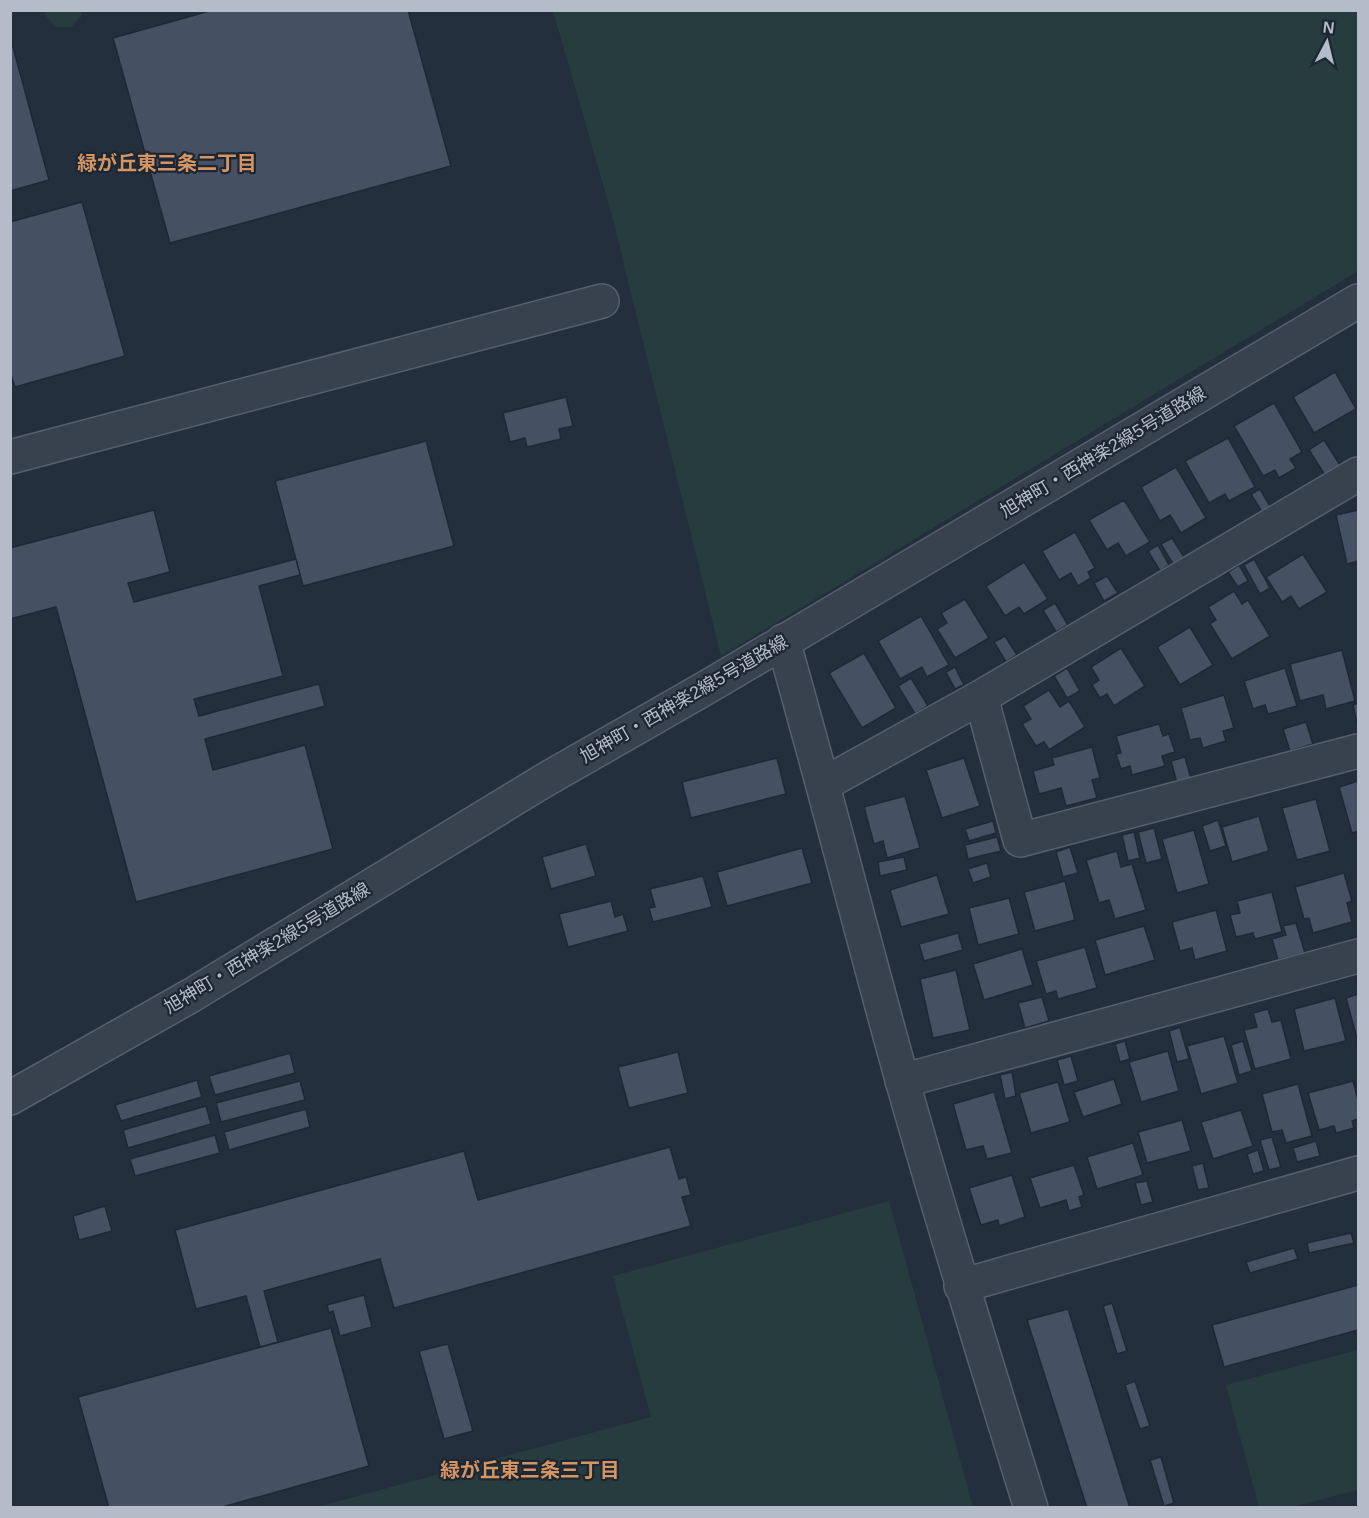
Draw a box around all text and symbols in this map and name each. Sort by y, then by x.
north arrow [1297,12,1357,72]
text: N [1322,18,1336,37]
district label: 緑が丘東三条二丁目 [77,152,257,174]
street label: 旭神町・西神楽2線5号道路線 [997,383,1209,521]
street label: 旭神町・西神楽2線5号道路線 [577,631,791,767]
street label: 旭神町・西神楽2線5号道路線 [161,879,373,1017]
district label: 緑が丘東三条三丁目 [440,1459,620,1481]

